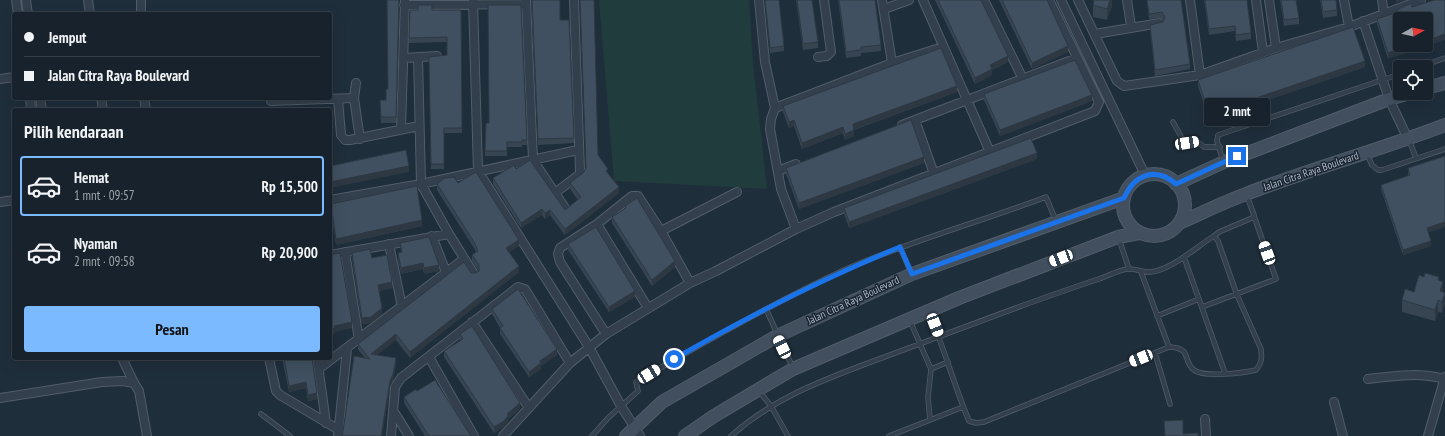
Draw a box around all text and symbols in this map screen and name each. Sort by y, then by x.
north arrow [1393,12,1433,52]
map controls [1393,12,1433,100]
text: Jemput [48,28,86,47]
button: locate [1393,60,1433,100]
text: Jalan Citra Raya Boulevard [48,66,189,85]
callout: 2 mnt [1204,98,1270,126]
text: 2 mnt [1223,103,1251,120]
text: Pilih kendaraan [24,120,124,143]
car [1174,135,1200,151]
route end [1228,147,1246,165]
street label: Jalan Citra Raya Boulevard [1260,148,1361,194]
icon: car [26,168,62,204]
text: Hemat [74,168,109,187]
text: Rp 15,500 [262,177,318,196]
text: 1 mnt · 09:57 [74,187,135,204]
icon: car [26,234,62,270]
text: Nyaman [74,234,117,253]
car [1257,240,1277,266]
text: Rp 20,900 [262,243,318,262]
car [1048,248,1074,268]
text: 2 mnt · 09:58 [74,253,135,270]
street label: Jalan Citra Raya Boulevard [804,272,901,328]
button: Pesan [24,306,320,352]
car [925,312,945,338]
car [771,334,793,360]
car [1128,348,1154,368]
route start [665,350,683,368]
car [636,363,662,385]

